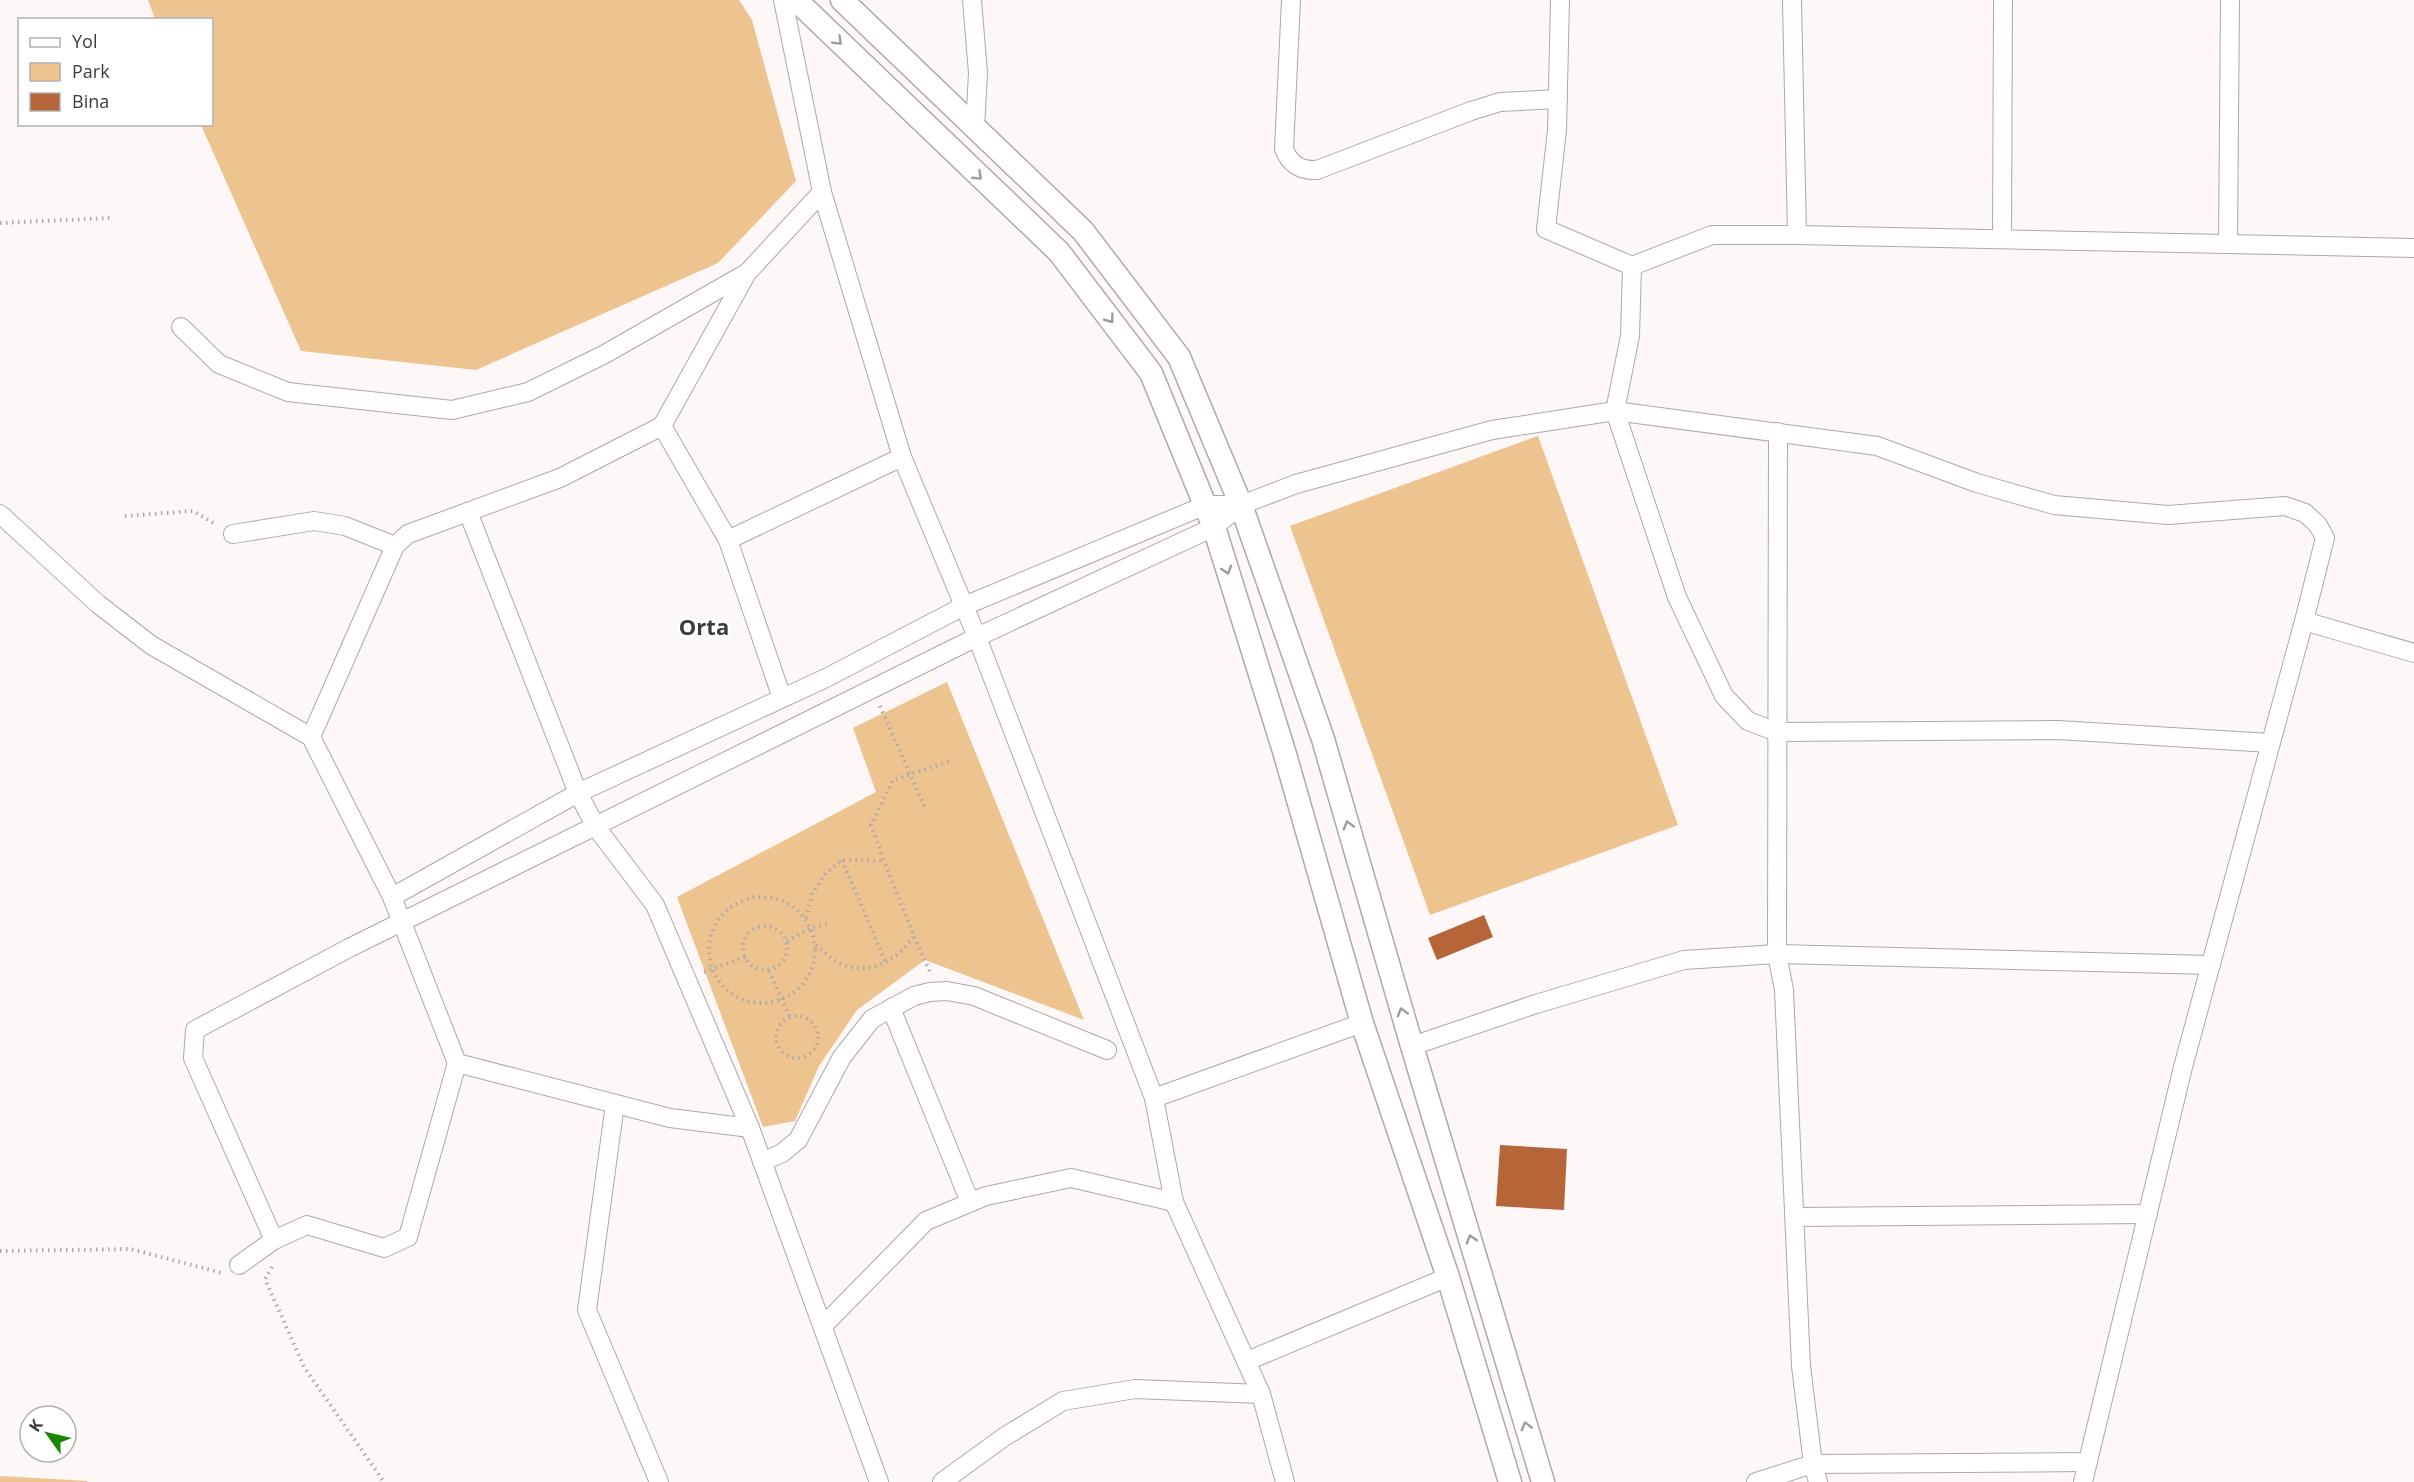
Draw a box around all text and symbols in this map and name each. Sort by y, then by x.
legend [18,18,213,126]
text: Yol [72,29,97,53]
one-way arrow [830,33,841,44]
text: Park [72,59,110,83]
text: Bina [72,89,109,113]
one-way arrow [971,168,982,179]
one-way arrow [1103,312,1114,323]
one-way arrow [1220,564,1232,575]
district label: Orta [679,611,729,641]
one-way arrow [1343,820,1355,831]
one-way arrow [1397,1007,1409,1018]
one-way arrow [1466,1234,1478,1245]
north arrow [18,1404,78,1464]
text: K [23,1415,48,1436]
one-way arrow [1521,1421,1533,1432]

